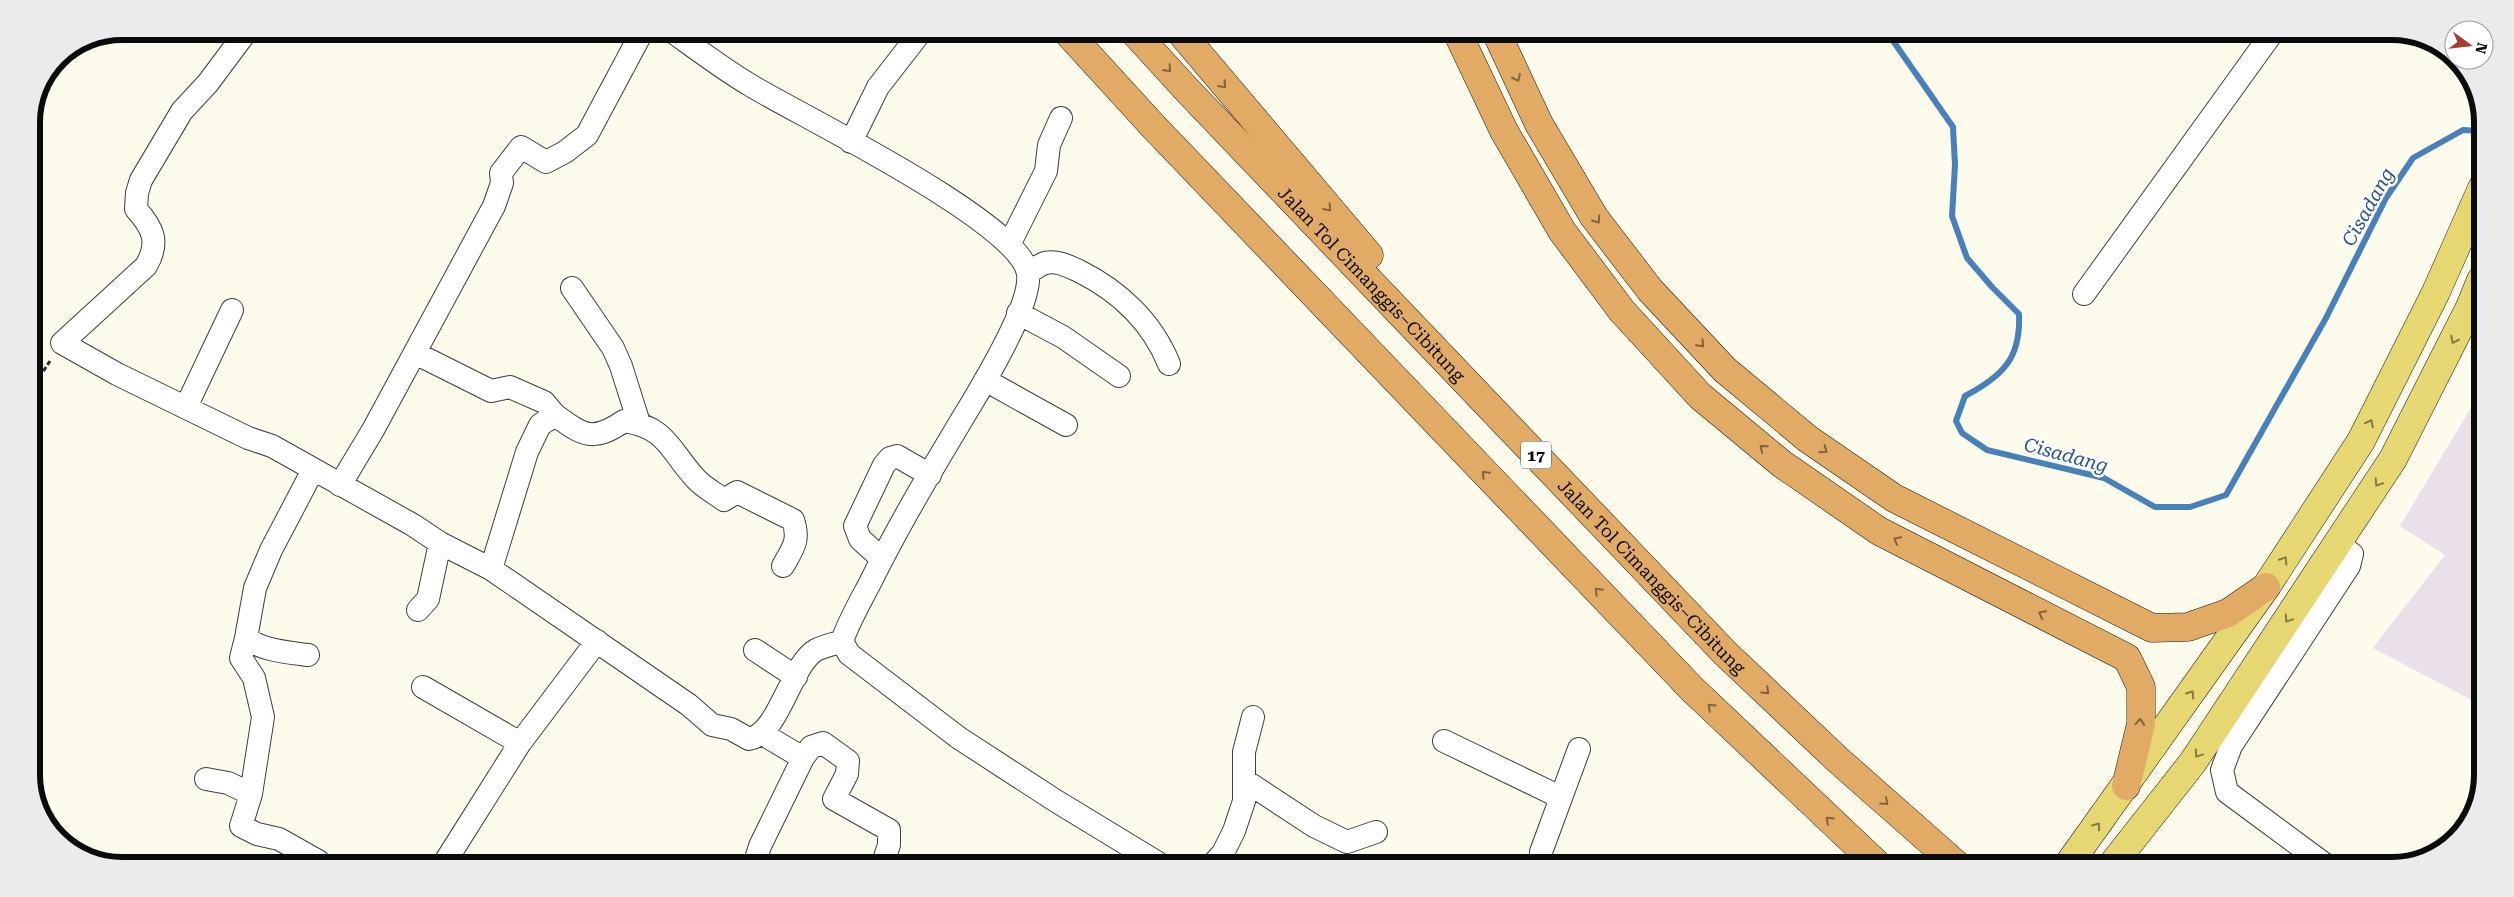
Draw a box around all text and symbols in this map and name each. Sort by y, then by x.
north arrow [2444,20,2494,70]
text: N [2472,41,2491,56]
one-way arrow [1162,64,1171,73]
one-way arrow [1511,73,1522,82]
one-way arrow [1217,79,1226,88]
water label: Cisadang [2337,164,2399,250]
street label: Jalan Tol Cimanggis–Cibitung [1274,182,1471,386]
one-way arrow [1323,202,1331,211]
one-way arrow [1591,214,1600,224]
one-way arrow [2449,335,2460,344]
one-way arrow [1695,339,1704,348]
one-way arrow [2364,419,2374,428]
water label: Cisadang [2021,433,2111,477]
road number: 17 [1521,442,1551,468]
one-way arrow [1818,444,1828,453]
one-way arrow [1760,445,1769,454]
one-way arrow [1482,471,1491,480]
street label: Jalan Tol Cimanggis–Cibitung [1554,475,1751,678]
one-way arrow [2374,478,2384,487]
one-way arrow [1894,536,1903,546]
one-way arrow [2278,556,2287,566]
one-way arrow [1595,588,1604,597]
one-way arrow [2038,610,2047,620]
one-way arrow [2285,613,2294,623]
one-way arrow [1760,685,1769,694]
one-way arrow [2185,690,2194,699]
one-way arrow [1708,704,1717,713]
one-way arrow [2134,717,2145,725]
one-way arrow [2195,749,2204,758]
one-way arrow [1879,796,1888,805]
one-way arrow [1825,817,1834,826]
one-way arrow [2091,822,2100,832]

